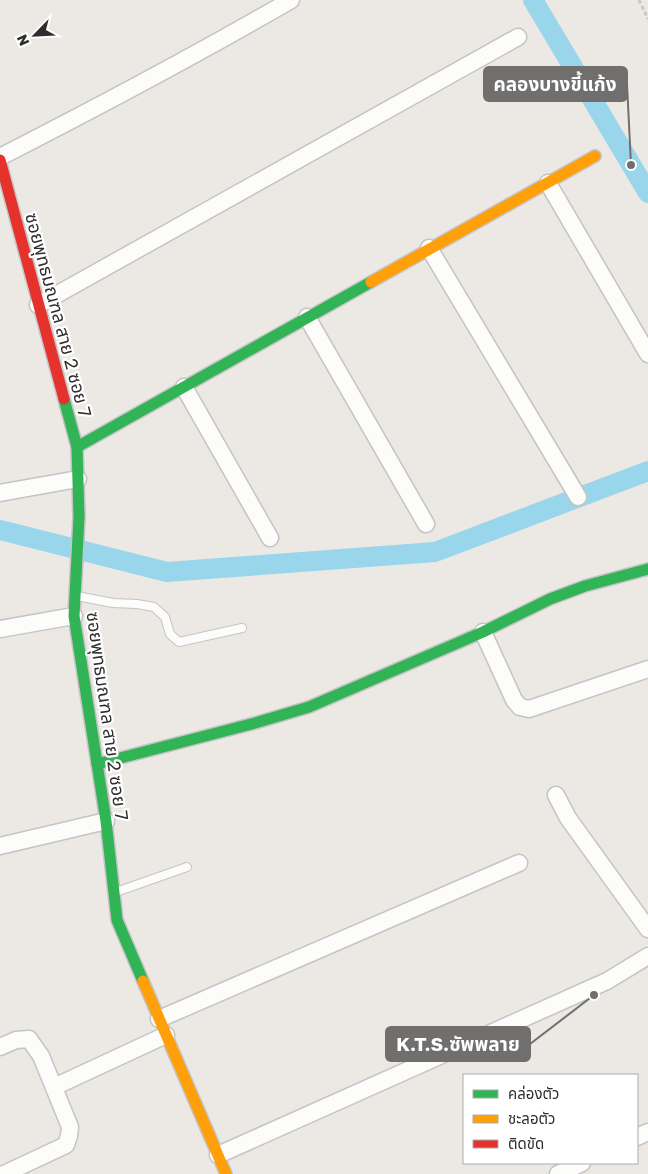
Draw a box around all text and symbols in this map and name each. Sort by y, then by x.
north arrow [10,10,60,60]
text: N [13,32,33,49]
callout: คลองบางขี้แก้ง [484,67,627,101]
text: คลองบางขี้แก้ง [493,71,617,95]
street label: ซอยพุทธมณฑล สาย 2 ซอย 7 [20,210,97,420]
street label: ซอยพุทธมณฑล สาย 2 ซอย 7 [81,610,134,822]
callout: K.T.S.ซัพพลาย [386,1027,530,1061]
text: K.T.S.ซัพพลาย [396,1032,520,1055]
legend [463,1074,638,1164]
text: คล่องตัว [508,1084,559,1102]
text: ชะลอตัว [508,1109,555,1127]
text: ติดขัด [508,1134,544,1152]

